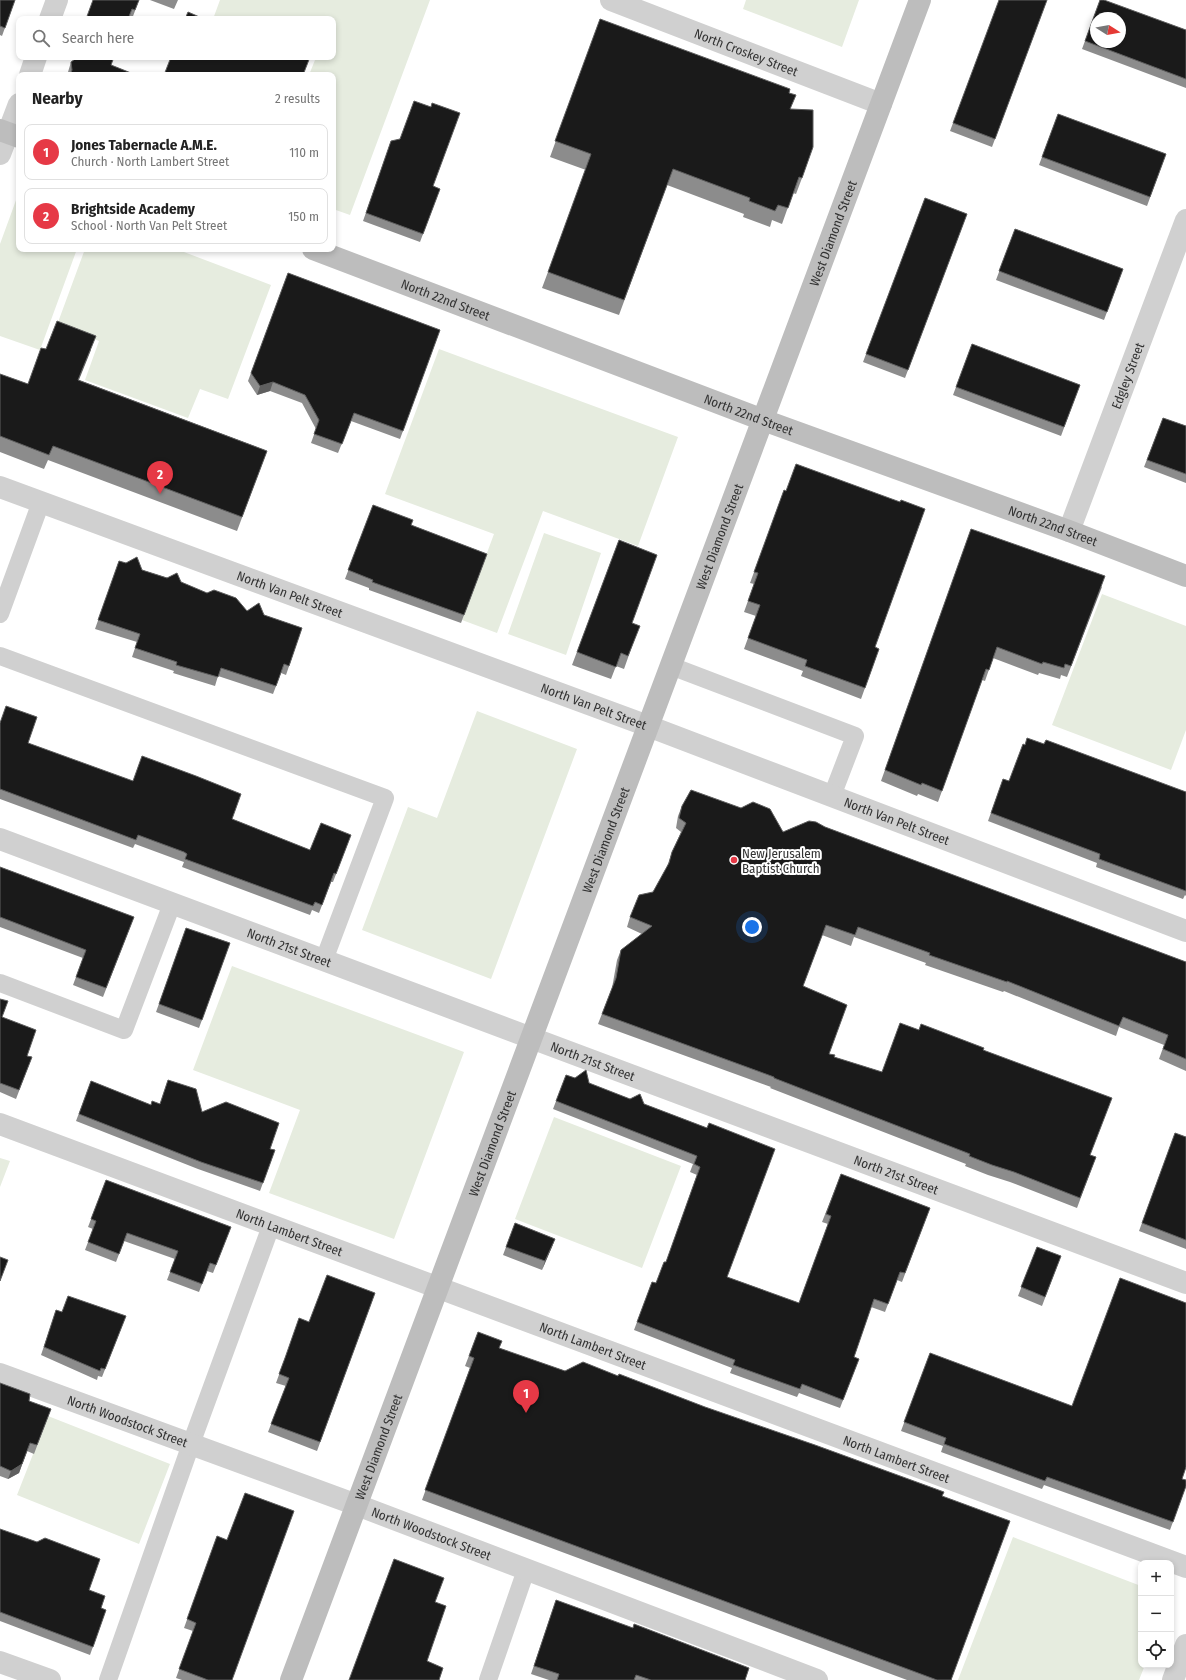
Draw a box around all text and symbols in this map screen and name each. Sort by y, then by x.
north arrow [1090,12,1126,48]
search box [16,16,336,60]
street label: North Croskey Street [692,26,801,80]
icon: search [30,27,52,49]
text: Search here [62,29,134,47]
text: Nearby [32,88,83,109]
text: 2 results [275,91,320,106]
text: Jones Tabernacle A.M.E. [71,136,217,154]
text: 1 [43,145,49,160]
text: 110 m [289,145,319,160]
text: Church · North Lambert Street [71,154,229,169]
street label: West Diamond Street [807,178,860,288]
text: Brightside Academy [71,200,195,218]
text: 2 [43,209,49,224]
text: 150 m [288,209,319,224]
text: School · North Van Pelt Street [71,218,227,233]
street label: North 22nd Street [399,276,493,324]
street label: Edgley Street [1109,340,1147,411]
street label: North 22nd Street [702,391,796,439]
pin: 2 [147,461,173,494]
street label: West Diamond Street [693,481,746,592]
street label: North 22nd Street [1006,503,1100,550]
street label: North Van Pelt Street [235,568,345,621]
street label: North Van Pelt Street [539,680,649,733]
street label: West Diamond Street [579,784,633,895]
street label: North Van Pelt Street [842,794,952,848]
place label: New Jerusalem Baptist Church [742,846,821,876]
marker: New Jerusalem Baptist Church [729,855,739,865]
your location [742,917,762,937]
street label: North 21st Street [245,925,334,971]
street label: North 21st Street [548,1039,638,1084]
street label: West Diamond Street [466,1088,519,1199]
street label: North 21st Street [852,1152,941,1198]
street label: North Lambert Street [234,1206,345,1260]
street label: North Lambert Street [537,1319,649,1373]
pin: 1 [513,1380,539,1413]
street label: West Diamond Street [352,1391,406,1502]
street label: North Woodstock Street [65,1392,190,1450]
street label: North Lambert Street [841,1433,952,1486]
street label: North Woodstock Street [369,1504,494,1564]
map controls [1138,1560,1174,1668]
button: + [1138,1560,1174,1596]
button: − [1138,1596,1174,1632]
button: locate [1138,1632,1174,1668]

